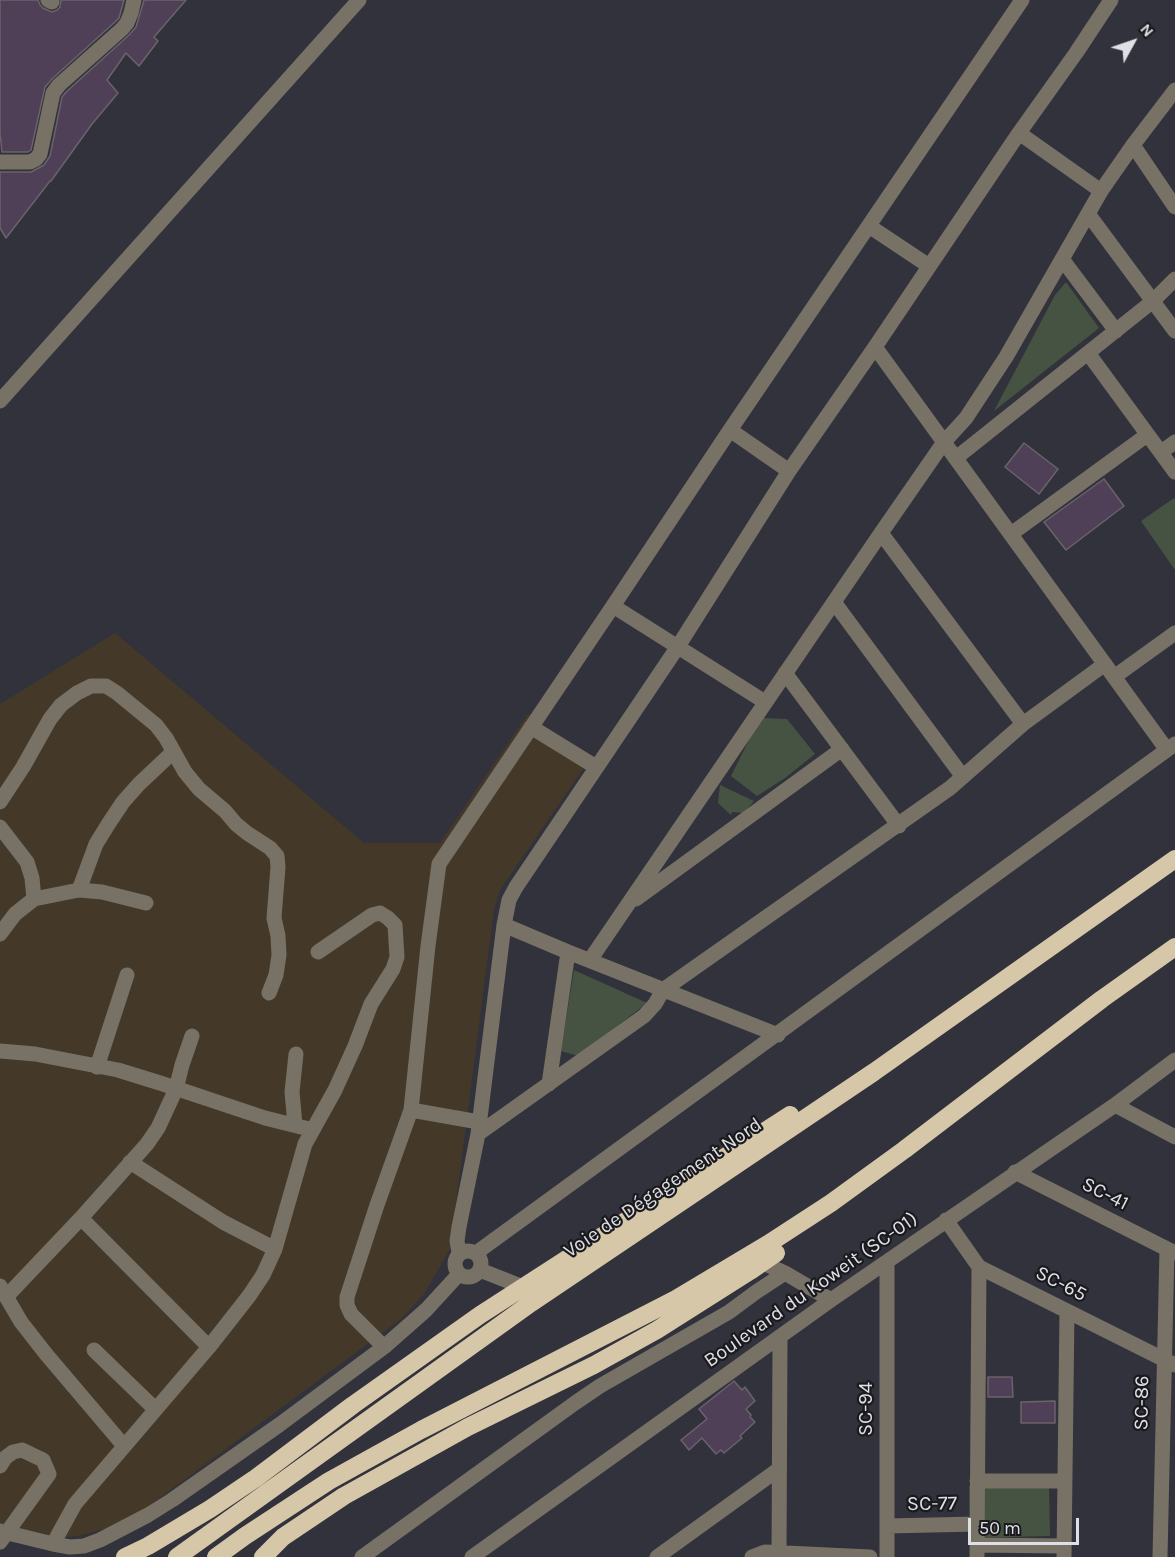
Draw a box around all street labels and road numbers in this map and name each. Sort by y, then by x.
street label: Voie de Dégagement Nord [559,1113,767,1263]
street label: SC-41 [1078,1172,1132,1216]
street label: Boulevard du Koweit (SC-01) [700,1207,922,1373]
street label: SC-65 [1031,1261,1091,1307]
street label: SC-86 [1130,1375,1154,1431]
street label: SC-94 [854,1382,878,1436]
street label: SC-77 [907,1492,957,1516]

